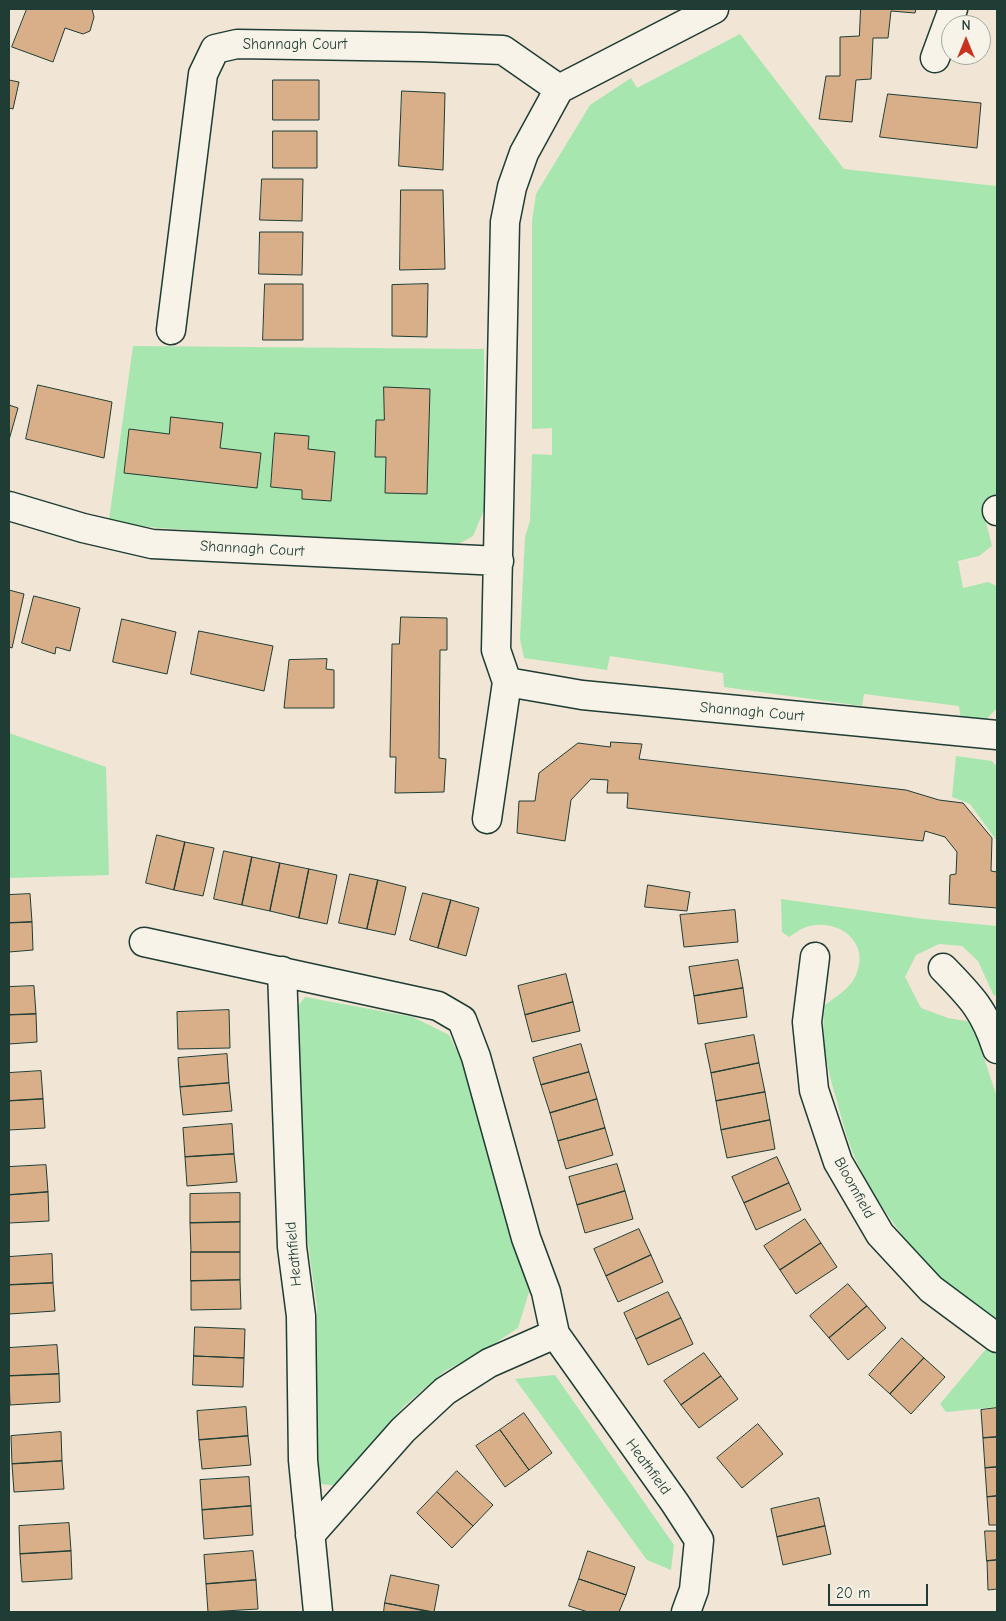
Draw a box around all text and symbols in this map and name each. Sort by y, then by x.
north arrow [941,15,991,65]
text: N [961,17,971,34]
street label: Shannagh Court [243,36,347,54]
street label: Shannagh Court [199,537,305,561]
street label: Shannagh Court [699,698,805,726]
street label: Bloomfield [830,1154,878,1222]
street label: Heathfield [282,1221,306,1287]
street label: Heathfield [622,1436,674,1498]
scale bar [831,1574,931,1606]
text: 20 m [836,1584,870,1602]

